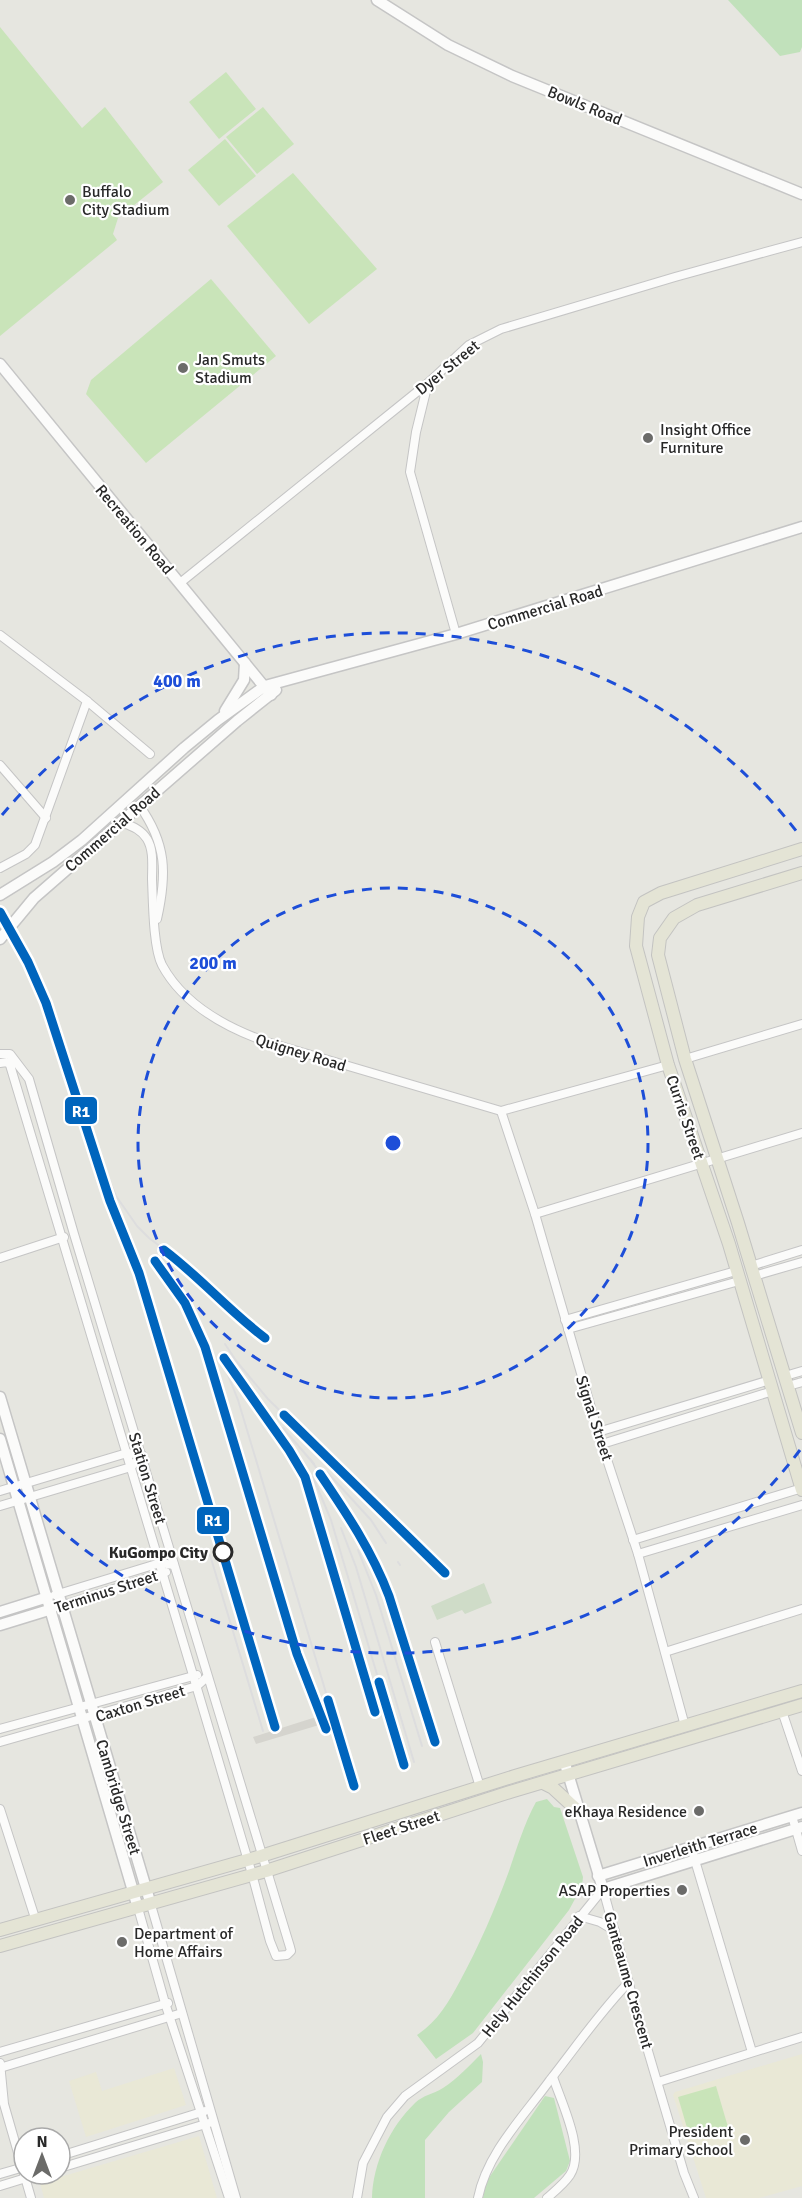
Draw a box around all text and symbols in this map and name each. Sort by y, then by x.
street label: Bowls Road [544,82,625,130]
place label: Buffalo City Stadium [82,182,169,220]
marker: Buffalo City Stadium [63,193,77,207]
street label: Dyer Street [412,336,484,400]
place label: Jan Smuts Stadium [195,350,265,388]
marker: Jan Smuts Stadium [176,361,190,375]
place label: Insight Office Furniture [660,420,751,458]
marker: Insight Office Furniture [641,431,655,445]
street label: Recreation Road [91,481,178,579]
street label: Commercial Road [485,581,605,635]
text: 400 m [153,670,201,692]
street label: Commercial Road [61,783,164,877]
text: 200 m [189,952,237,974]
street label: Quigney Road [253,1030,348,1076]
street label: Currie Street [661,1072,709,1163]
line badge: R1 [64,1096,98,1125]
text: R1 [72,1102,91,1122]
centre of rings [383,1133,403,1153]
street label: Signal Street [571,1373,617,1464]
street label: Station Street [124,1430,171,1527]
line badge: R1 [196,1506,230,1535]
text: R1 [204,1511,223,1531]
marker: KuGompo City [213,1542,233,1562]
place label: KuGompo City [109,1543,208,1563]
street label: Terminus Street [52,1566,161,1618]
street label: Caxton Street [93,1681,188,1727]
street label: Cambridge Street [91,1737,145,1858]
place label: eKhaya Residence [564,1802,687,1822]
marker: eKhaya Residence [692,1804,706,1818]
street label: Fleet Street [360,1806,443,1850]
street label: Inverleith Terrace [641,1818,760,1872]
place label: ASAP Properties [558,1881,670,1901]
marker: ASAP Properties [675,1883,689,1897]
street label: Ganteaume Crescent [599,1909,657,2052]
street label: Hely Hutchinson Road [478,1912,588,2041]
place label: Department of Home Affairs [134,1924,234,1962]
marker: Department of Home Affairs [115,1935,129,1949]
place label: President Primary School [629,2122,733,2160]
north arrow [12,2126,72,2186]
text: N [36,2132,48,2152]
marker: President Primary School [738,2133,752,2147]

